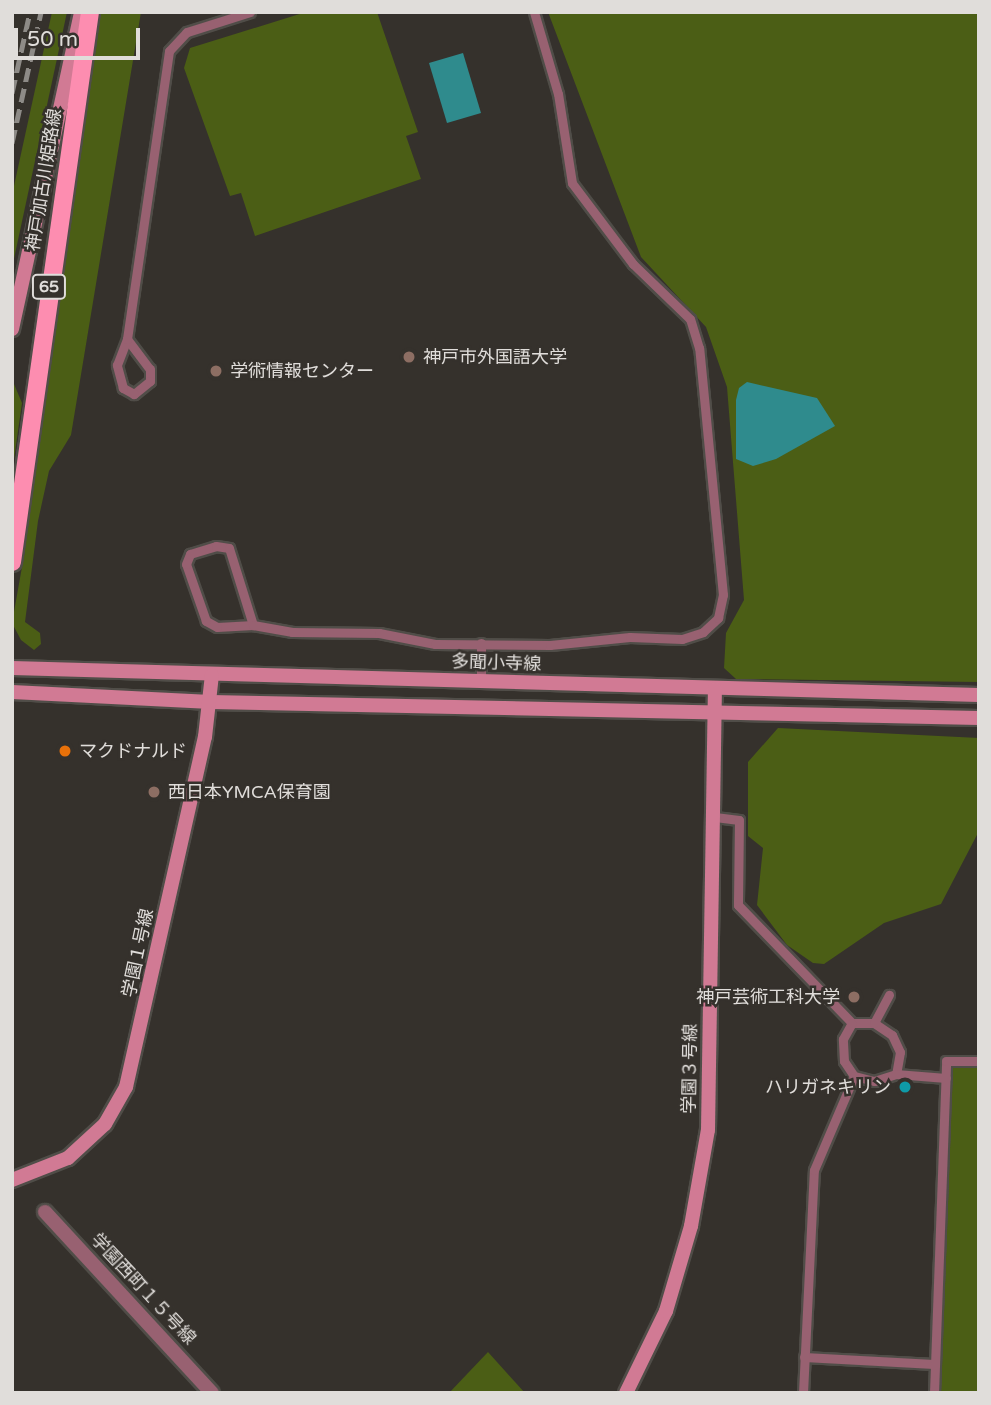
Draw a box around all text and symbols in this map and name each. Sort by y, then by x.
scale bar [18,14,144,58]
text: 50 m [27,27,78,52]
street label: 神戸加古川姫路線 [22,107,66,253]
road number: 65 [32,274,66,300]
place label: 神戸市外国語大学 [423,346,567,368]
marker: 神戸市外国語大学 [401,349,417,365]
place label: 学術情報センター [230,360,374,382]
marker: 学術情報センター [208,363,224,379]
street label: 多聞小寺線 [451,651,541,675]
place label: マクドナルド [79,740,187,762]
marker: マクドナルド [57,743,73,759]
place label: 西日本YMCA保育園 [168,781,331,803]
marker: 西日本YMCA保育園 [146,784,162,800]
street label: 学園１号線 [118,907,158,999]
place label: 神戸芸術工科大学 [696,986,840,1008]
marker: 神戸芸術工科大学 [846,989,862,1005]
street label: 学園３号線 [678,1024,702,1114]
place label: ハリガネキリン [765,1076,891,1098]
marker: ハリガネキリン [897,1079,913,1095]
street label: 学園西町１５号線 [86,1229,200,1349]

